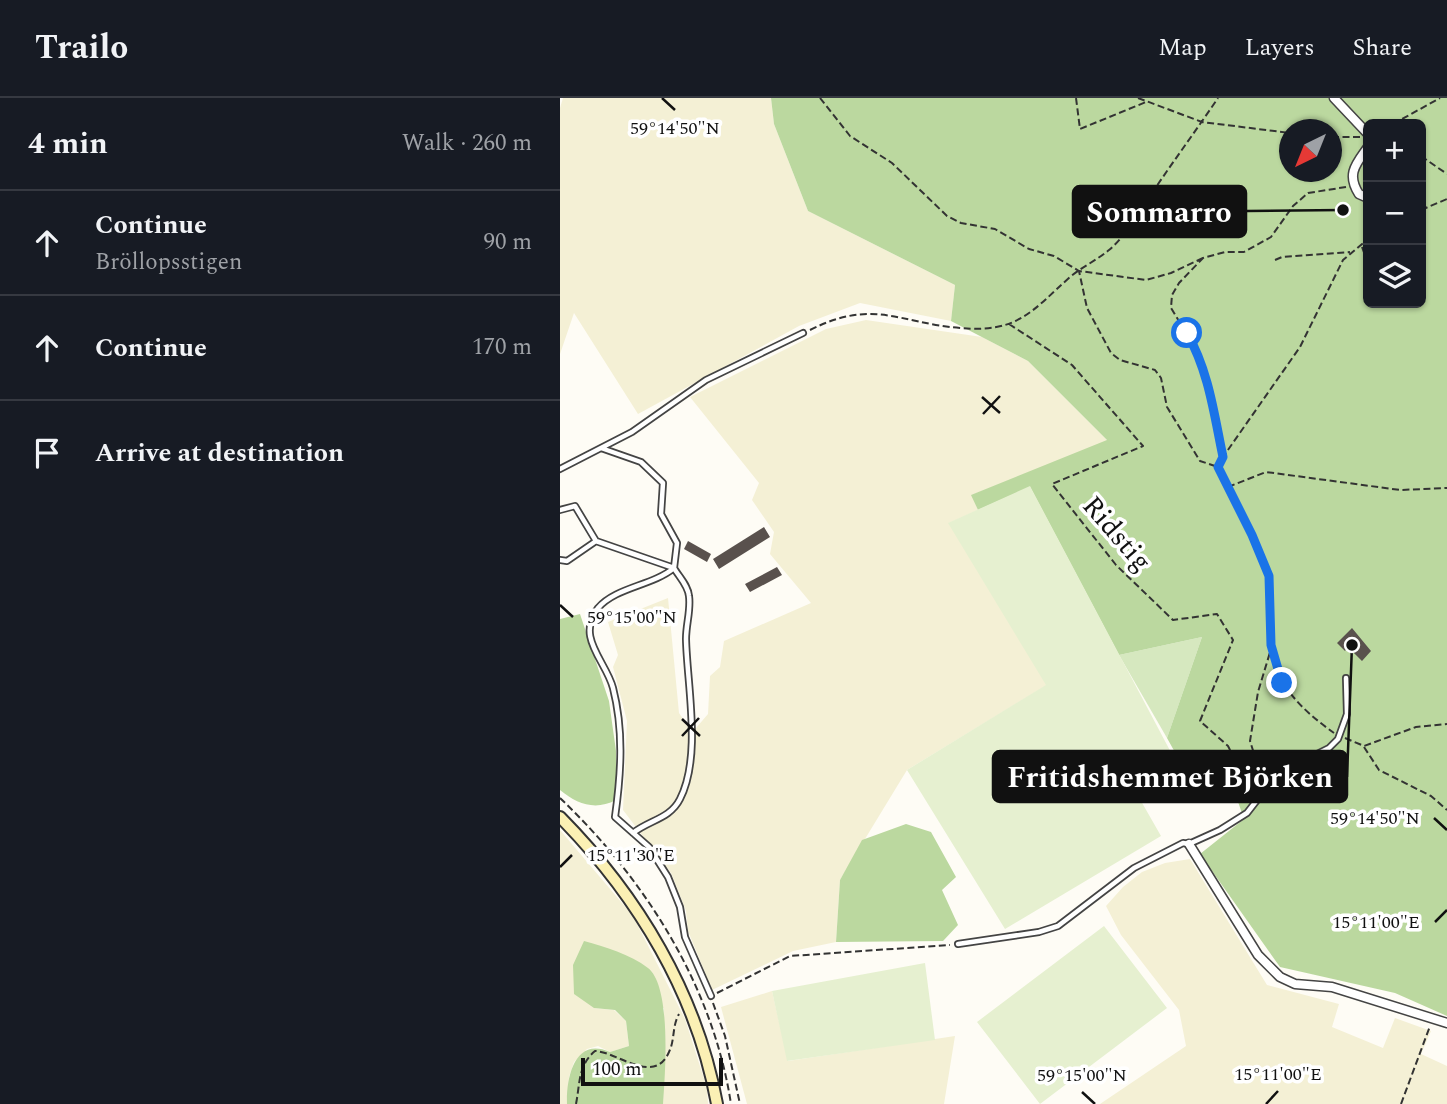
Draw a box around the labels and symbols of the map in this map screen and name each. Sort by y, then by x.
text: 59°14'50"N [630,115,720,142]
north arrow [1279,119,1342,182]
callout: Sommarro [1073,186,1246,237]
text: Sommarro [1086,190,1232,236]
route start [1171,317,1202,348]
street label: Ridstig [1072,486,1162,582]
text: 59°15'00"N [587,604,677,631]
route end [1266,667,1297,698]
callout: Fritidshemmet Björken [993,751,1347,802]
text: Fritidshemmet Björken [1007,755,1333,801]
text: 59°14'50"N [1330,805,1420,832]
text: 15°11'30"E [587,842,675,869]
text: 15°11'00"E [1332,909,1420,936]
scale bar [581,1055,723,1087]
text: 15°11'00"E [1234,1061,1322,1088]
text: 59°15'00"N [1037,1062,1127,1089]

